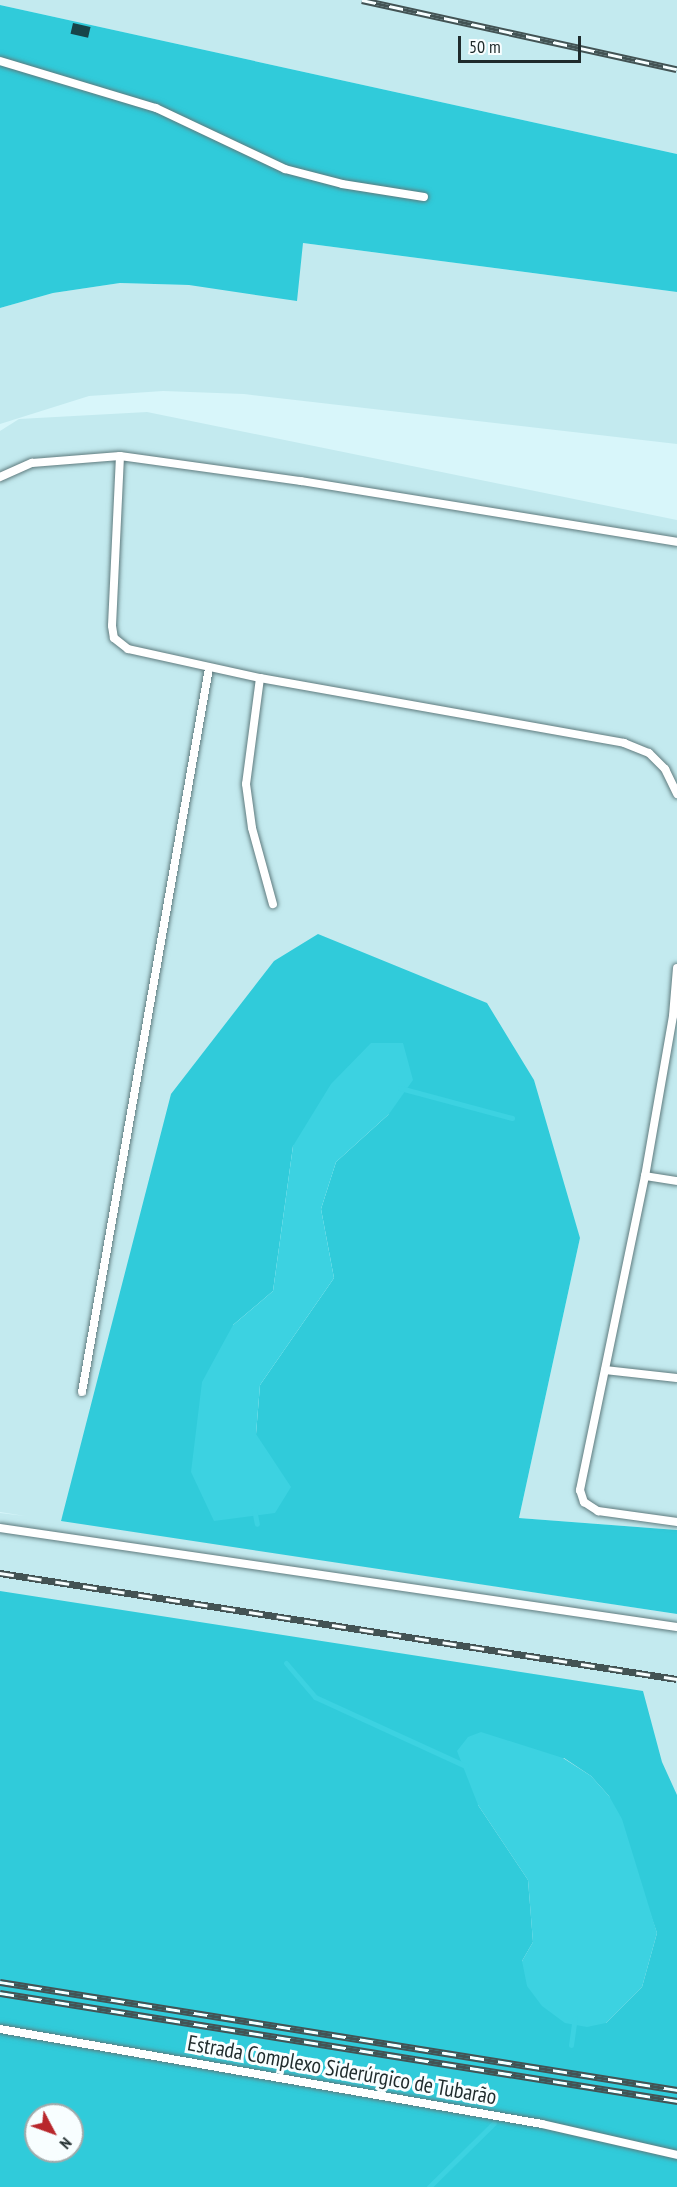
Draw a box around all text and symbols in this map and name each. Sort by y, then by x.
scale bar [461,24,584,62]
text: 50 m [469,35,501,58]
street label: Estrada Complexo Siderúrgico de Tubarão [185,2030,499,2110]
north arrow [24,2103,84,2163]
text: N [56,2134,76,2153]

